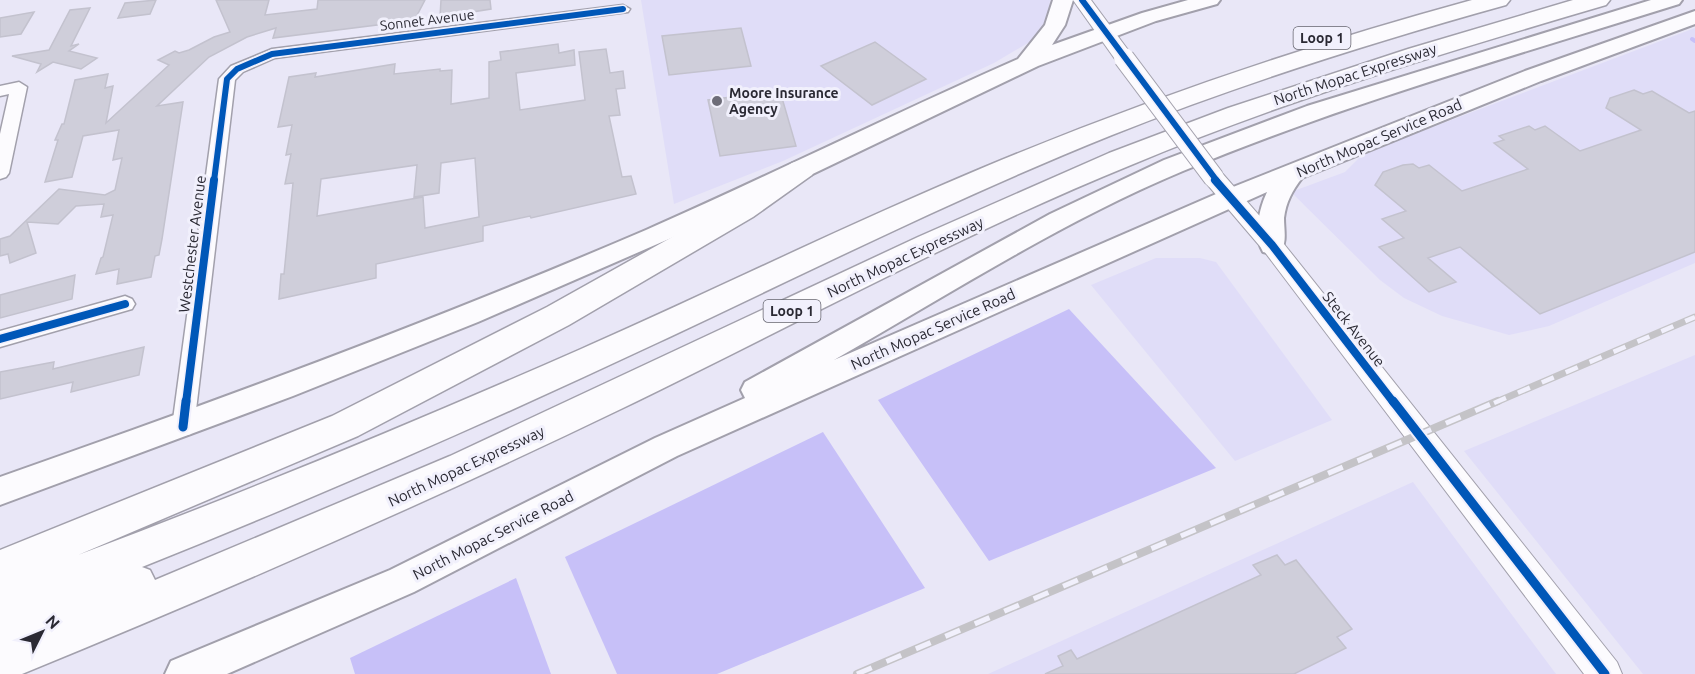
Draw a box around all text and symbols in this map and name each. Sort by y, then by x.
street label: Sonnet Avenue [379,6,475,34]
road number: Loop 1 [1294,27,1350,49]
street label: North Mopac Expressway [1271,40,1439,108]
place label: Moore Insurance Agency [729,85,839,117]
marker: Moore Insurance Agency [710,94,724,108]
street label: North Mopac Service Road [1294,95,1464,181]
street label: Westchester Avenue [175,174,209,314]
street label: North Mopac Expressway [824,213,986,301]
street label: North Mopac Service Road [848,285,1018,373]
street label: Steck Avenue [1319,288,1389,370]
road number: Loop 1 [764,300,820,322]
street label: North Mopac Expressway [385,422,547,510]
street label: North Mopac Service Road [410,487,576,583]
north arrow [12,602,72,662]
text: N [42,611,64,632]

